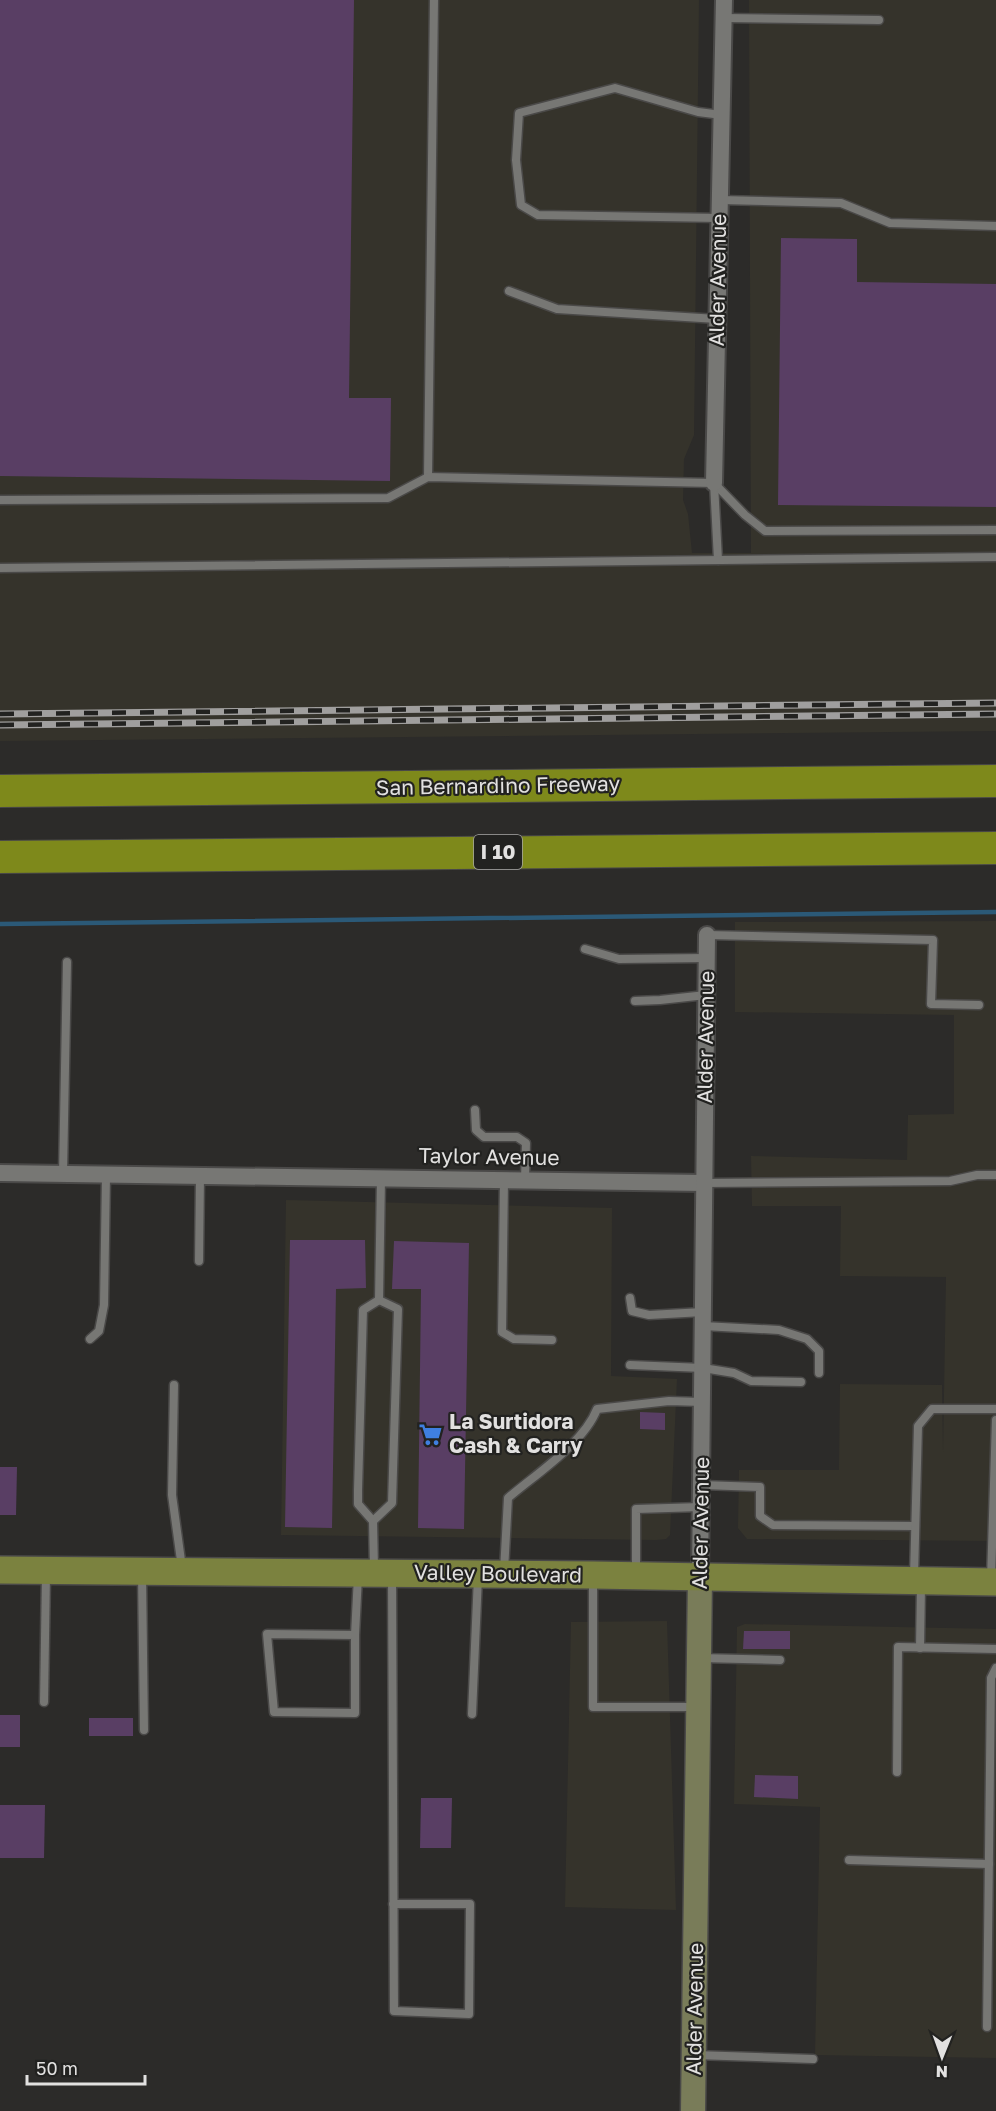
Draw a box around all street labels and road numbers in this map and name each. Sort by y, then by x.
street label: Alder Avenue [703,213,731,347]
street label: San Bernardino Freeway [376,770,621,800]
road number: I 10 [474,835,522,869]
street label: Alder Avenue [691,970,719,1104]
street label: Taylor Avenue [418,1142,560,1170]
street label: Alder Avenue [686,1456,714,1590]
street label: Valley Boulevard [414,1559,582,1587]
street label: Alder Avenue [680,1942,708,2076]

